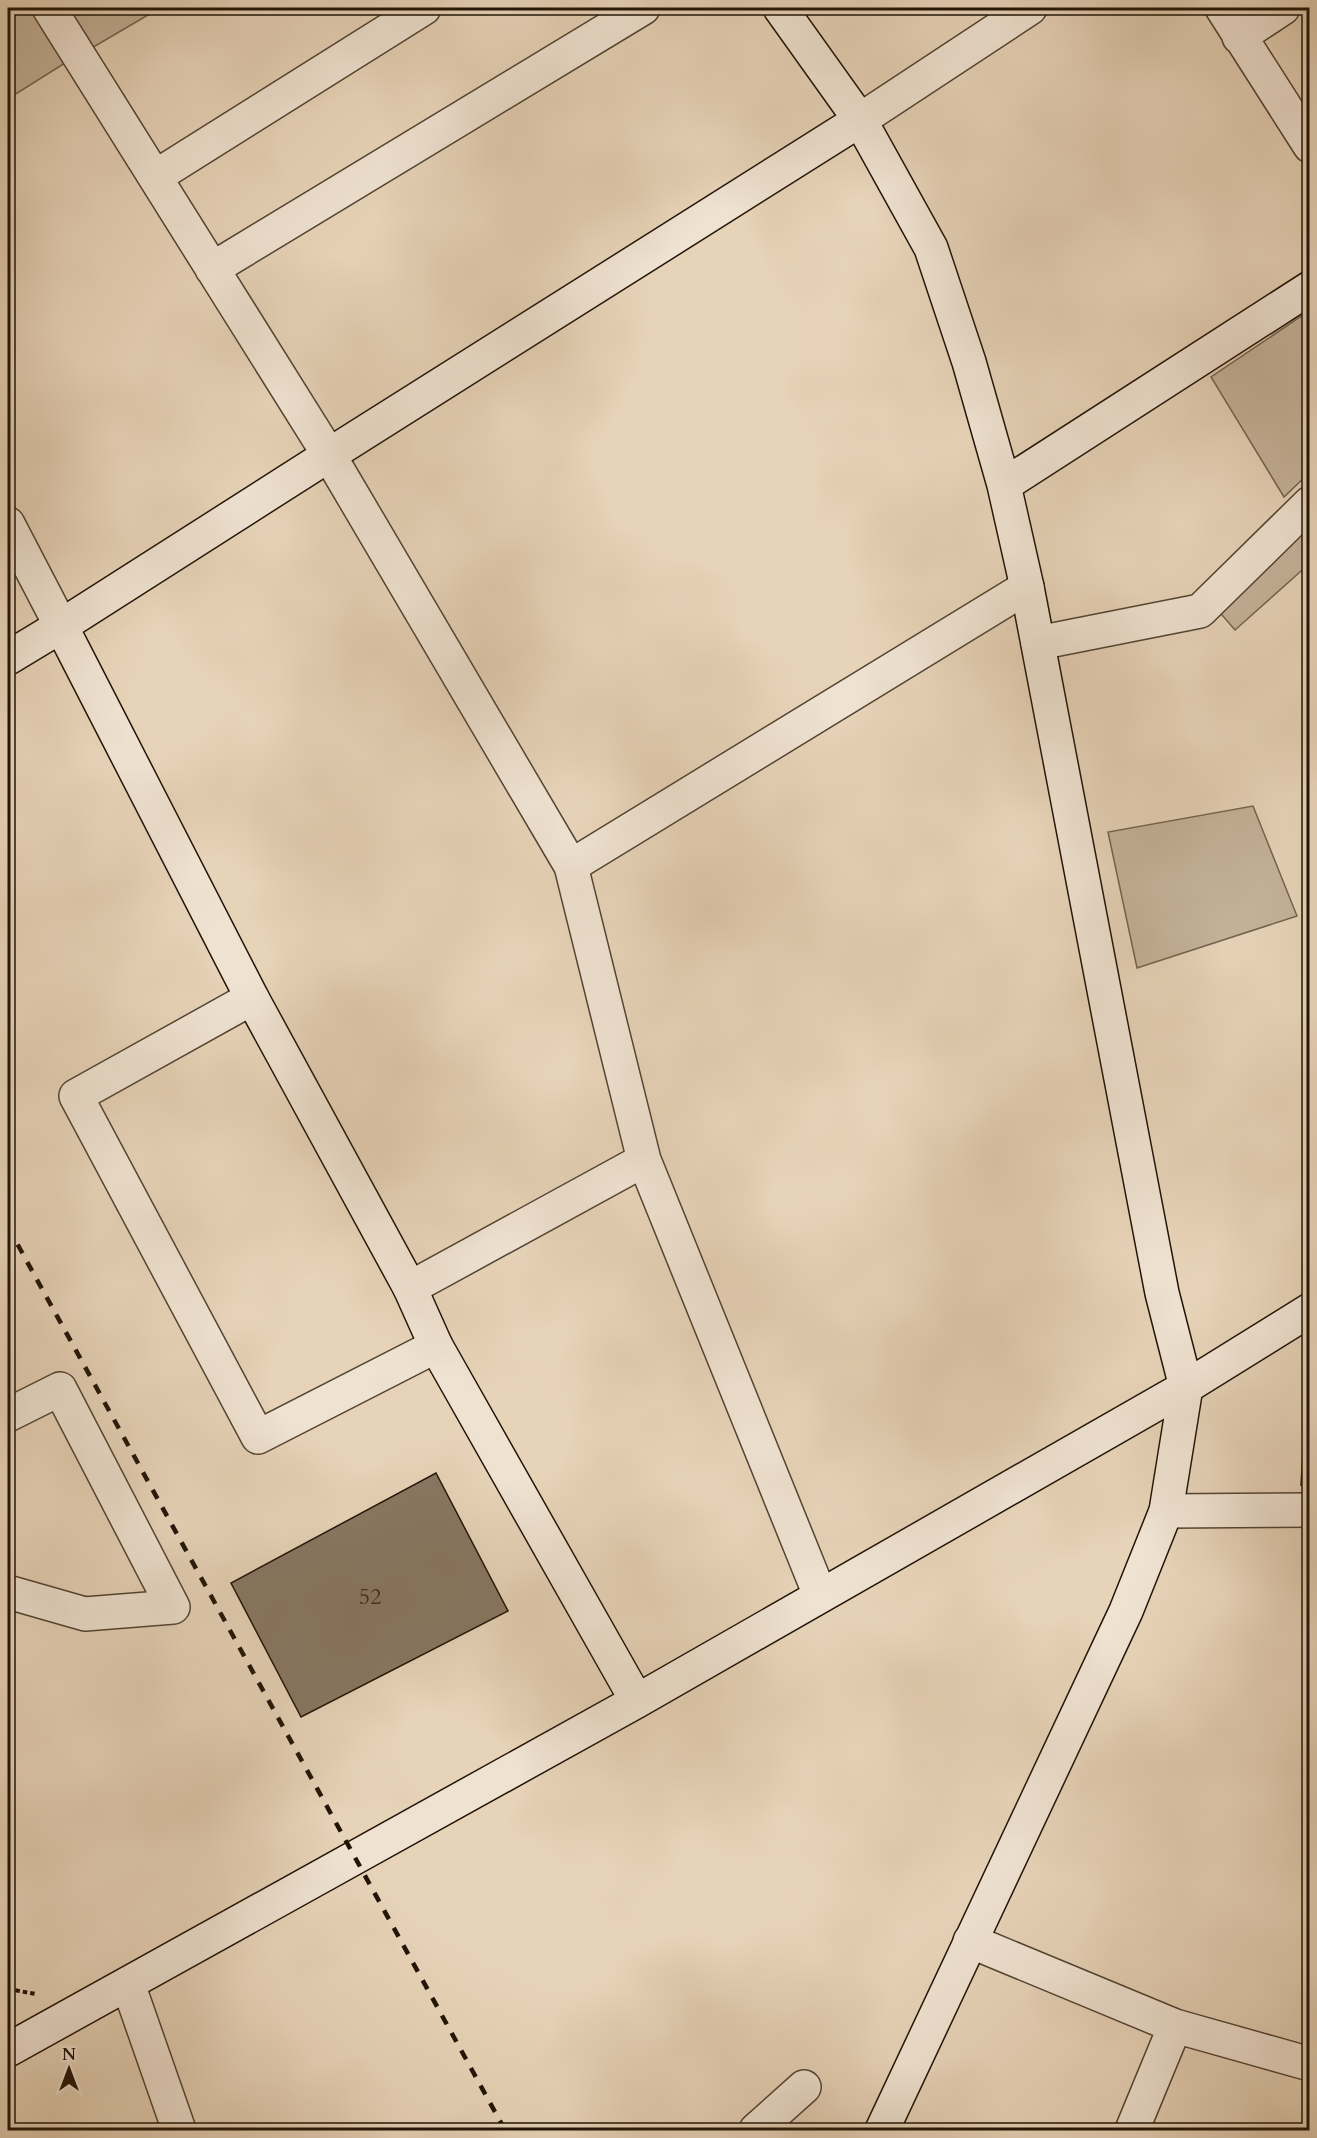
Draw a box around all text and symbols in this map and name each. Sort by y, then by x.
house number: 52 [359,1582,381,1612]
north arrow [39,2039,99,2099]
text: N [62,2044,76,2066]

